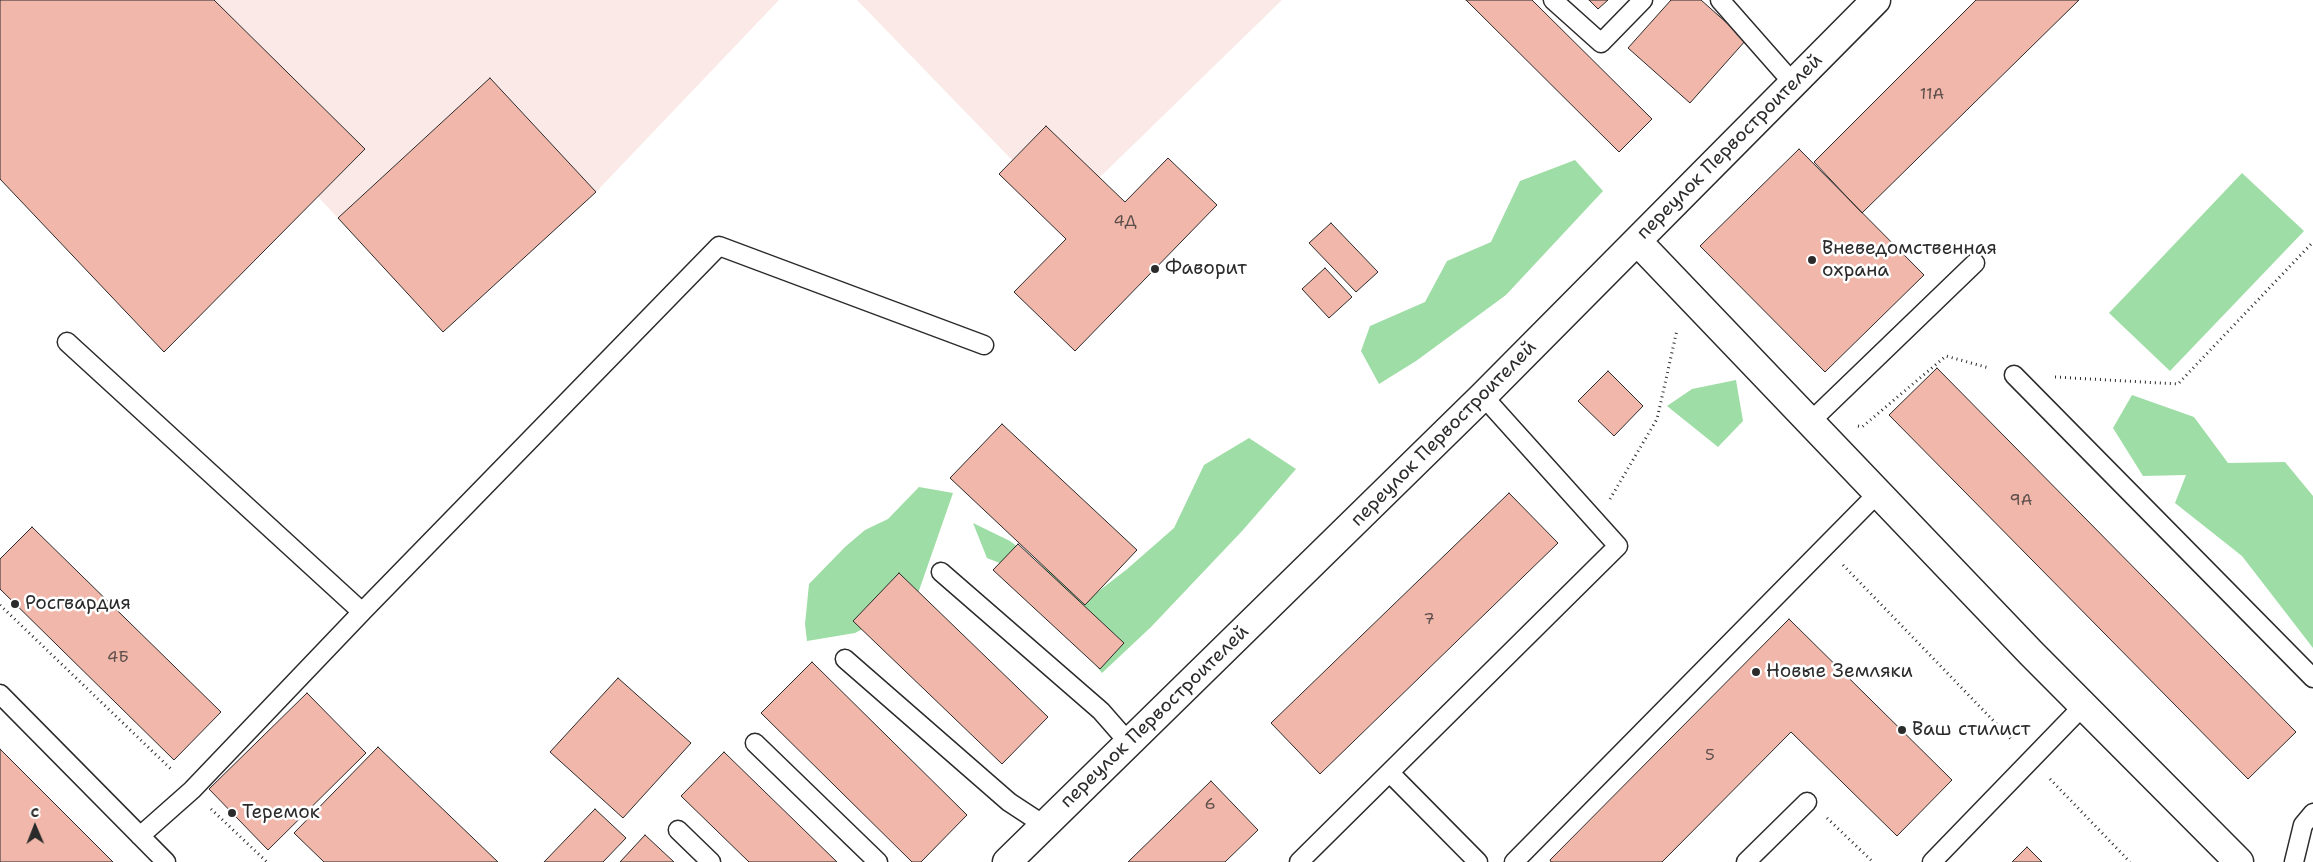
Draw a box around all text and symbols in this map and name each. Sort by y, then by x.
street label: переулок Первостроителей [1632,49,1828,245]
house number: 11А [1920,85,1944,105]
house number: 4Д [1113,212,1137,232]
place label: Вневедомственная охрана [1822,238,1997,282]
marker: Вневедомственная охрана [1806,254,1818,266]
place label: Фаворит [1165,258,1247,280]
marker: Фаворит [1149,263,1161,275]
street label: переулок Первостроителей [1346,336,1542,532]
house number: 9А [2010,491,2032,511]
place label: Росгвардия [25,593,131,615]
marker: Росгвардия [9,598,21,610]
house number: 7 [1423,610,1435,630]
street label: переулок Первостроителей [1056,621,1254,813]
house number: 4Б [107,648,129,668]
place label: Новые Земляки [1766,661,1913,683]
marker: Новые Земляки [1750,666,1762,678]
place label: Ваш стилист [1912,719,2030,741]
marker: Ваш стилист [1896,724,1908,736]
house number: 5 [1705,746,1715,766]
house number: 6 [1204,795,1216,815]
north arrow [10,802,60,852]
place label: Теремок [242,802,320,824]
text: С [30,803,39,821]
marker: Теремок [226,807,238,819]

